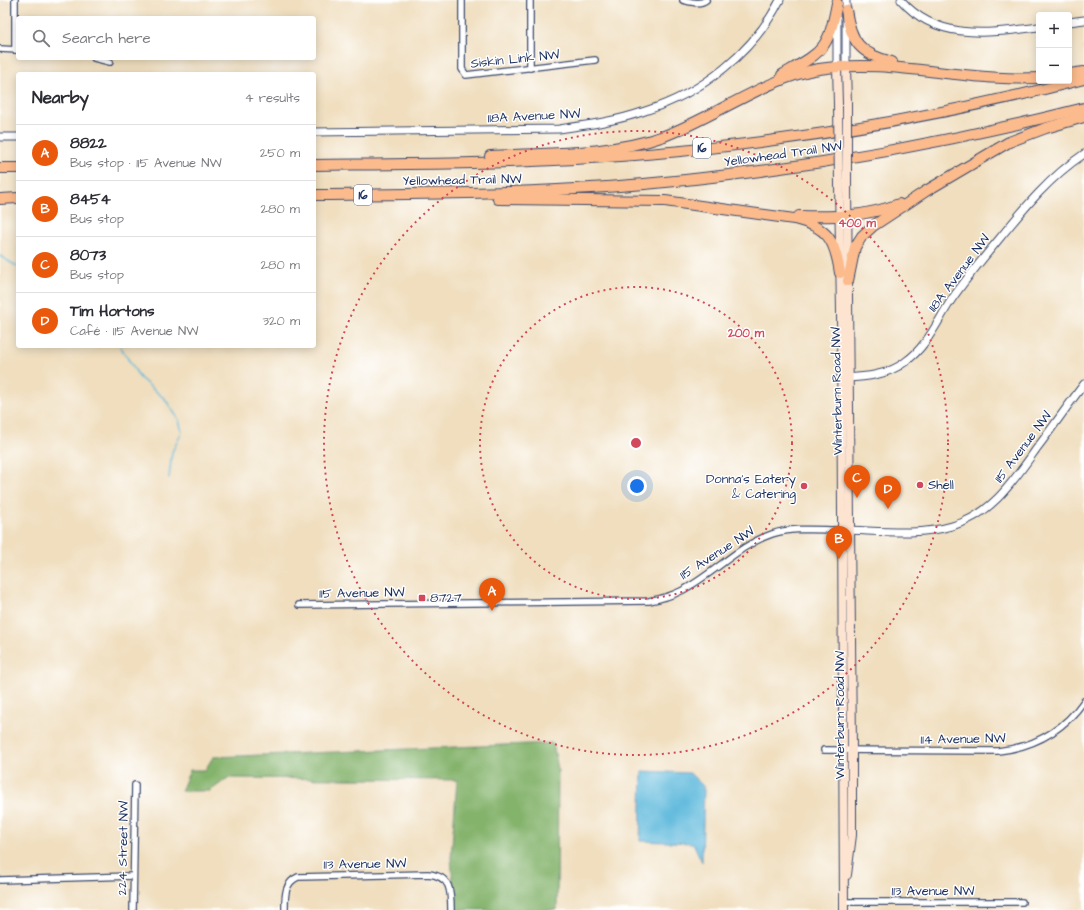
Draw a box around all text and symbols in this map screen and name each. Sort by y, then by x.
map controls [1036,12,1072,84]
button: + [1036,12,1072,48]
search box [16,16,316,60]
icon: search [30,27,52,49]
text: Search here [62,28,151,49]
street label: Siskin Link NW [470,45,561,73]
button: − [1036,48,1072,84]
text: Nearby [32,86,89,110]
text: 4 results [245,89,300,107]
street label: 118A Avenue NW [487,105,582,127]
text: 8822 [70,133,107,154]
street label: Yellowhead Trail NW [723,137,844,171]
road number: 16 [693,138,711,158]
text: A [41,144,49,162]
text: 250 m [260,144,300,162]
text: Bus stop · 115 Avenue NW [70,154,222,172]
street label: Yellowhead Trail NW [402,170,523,190]
road number: 16 [354,185,372,205]
text: 8454 [70,189,111,210]
text: B [40,200,50,218]
text: 280 m [261,200,300,218]
text: Bus stop [70,210,124,228]
text: 400 m [838,215,876,232]
street label: 118A Avenue NW [924,230,995,316]
text: 8073 [70,245,106,266]
text: C [40,256,50,274]
text: 280 m [261,256,300,274]
text: Bus stop [70,266,124,284]
text: Tim Hortons [70,301,155,322]
text: D [41,312,49,330]
text: 320 m [262,312,300,330]
text: Café · 115 Avenue NW [70,322,198,340]
text: 200 m [727,325,765,342]
street label: Winterburn Road NW [827,326,847,455]
street label: 115 Avenue NW [990,407,1056,487]
centre of rings [629,436,643,450]
pin: C [844,465,870,498]
place label: Donna’s Eatery & Catering [706,470,796,504]
your location [627,476,647,496]
pin: D [875,476,901,509]
place label: Shell [928,476,954,494]
marker: Shell [915,480,925,490]
marker: Donna’s Eatery & Catering [799,481,809,491]
street label: 115 Avenue NW [676,522,758,584]
pin: B [826,526,852,559]
pin: A [479,578,505,611]
street label: 115 Avenue NW [319,583,406,603]
place label: 8727 [430,589,462,607]
marker: 8727 [417,593,427,603]
street label: Winterburn Road NW [831,650,849,779]
street label: 114 Avenue NW [920,729,1007,749]
street label: 224 Street NW [113,800,133,895]
street label: 113 Avenue NW [323,854,407,874]
street label: 113 Avenue NW [892,882,975,900]

